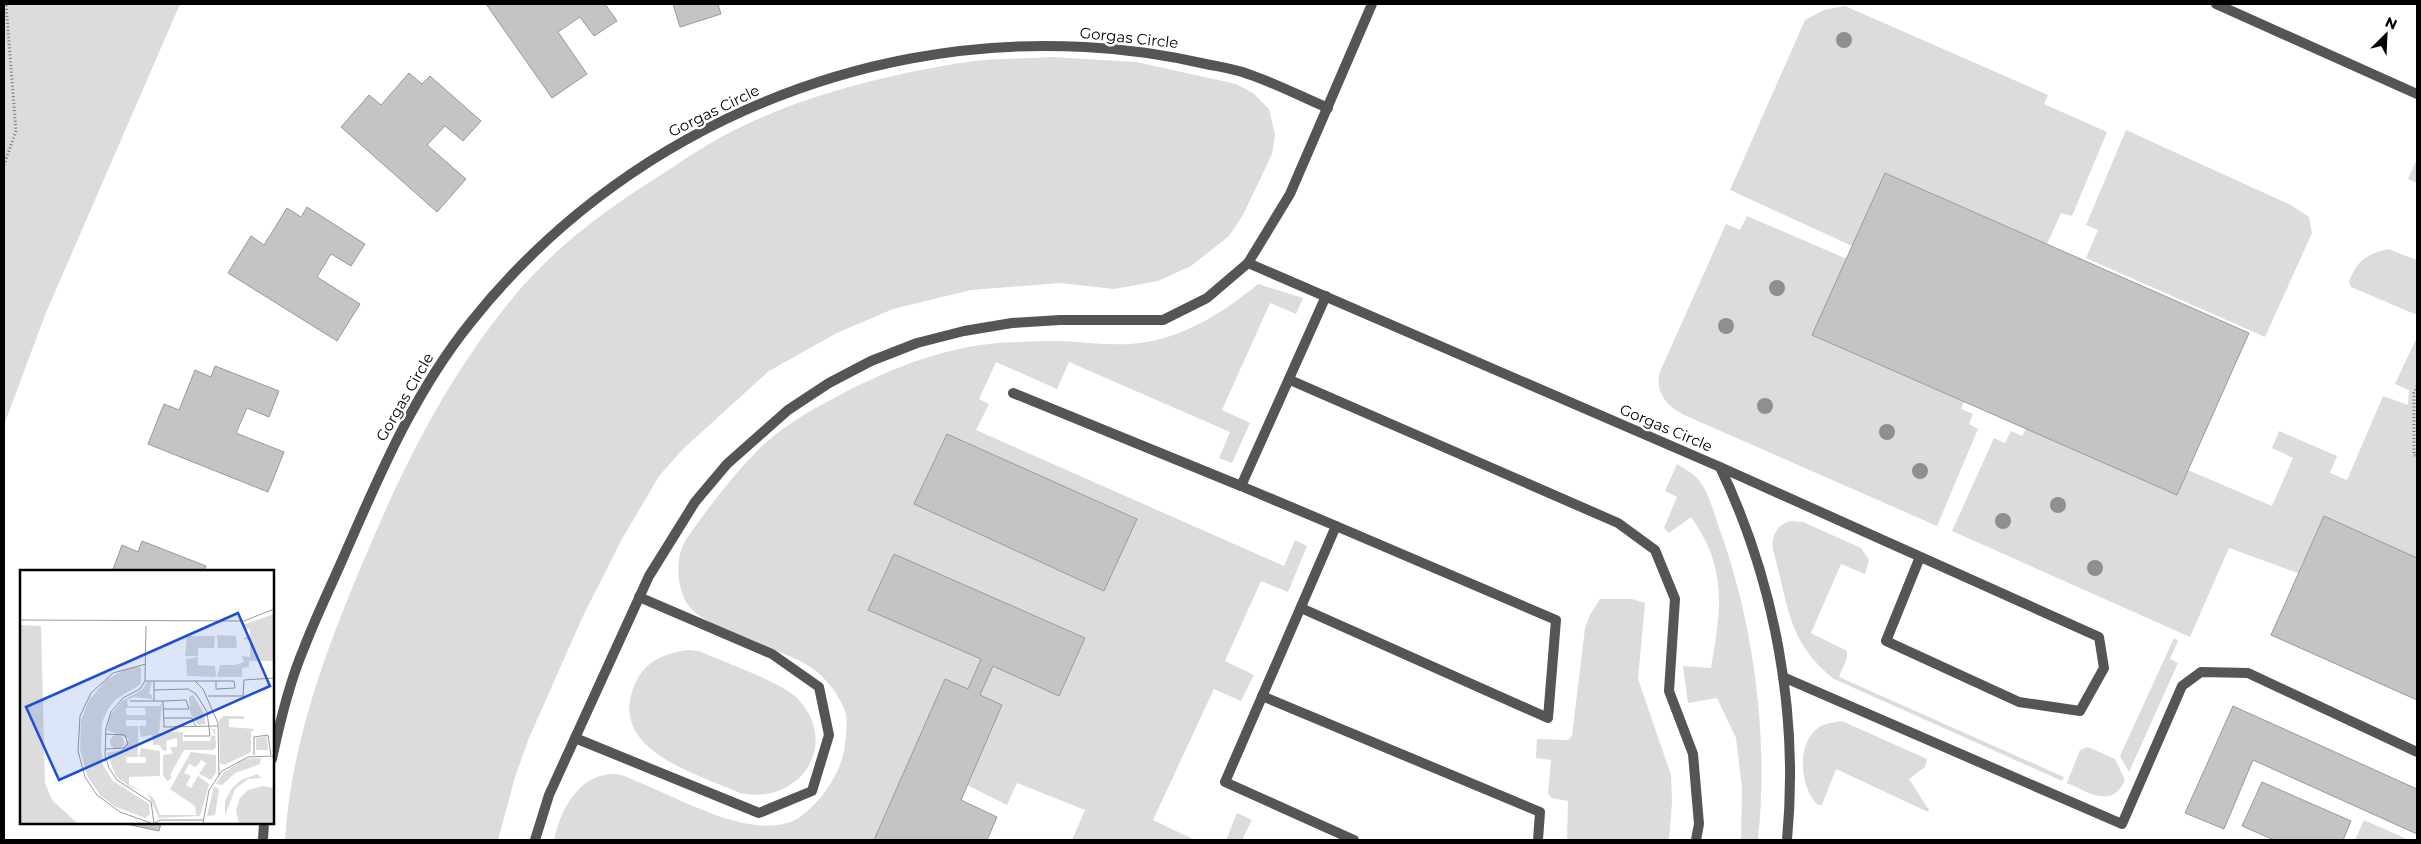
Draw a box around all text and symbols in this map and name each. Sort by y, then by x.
north arrow [2361,10,2411,60]
text: N [2382,13,2400,34]
street label: Gorgas Circle [1079,23,1179,52]
street label: Gorgas Circle [665,80,762,141]
street label: Gorgas Circle [372,349,438,444]
street label: Gorgas Circle [1617,399,1716,456]
inset map [20,570,274,824]

